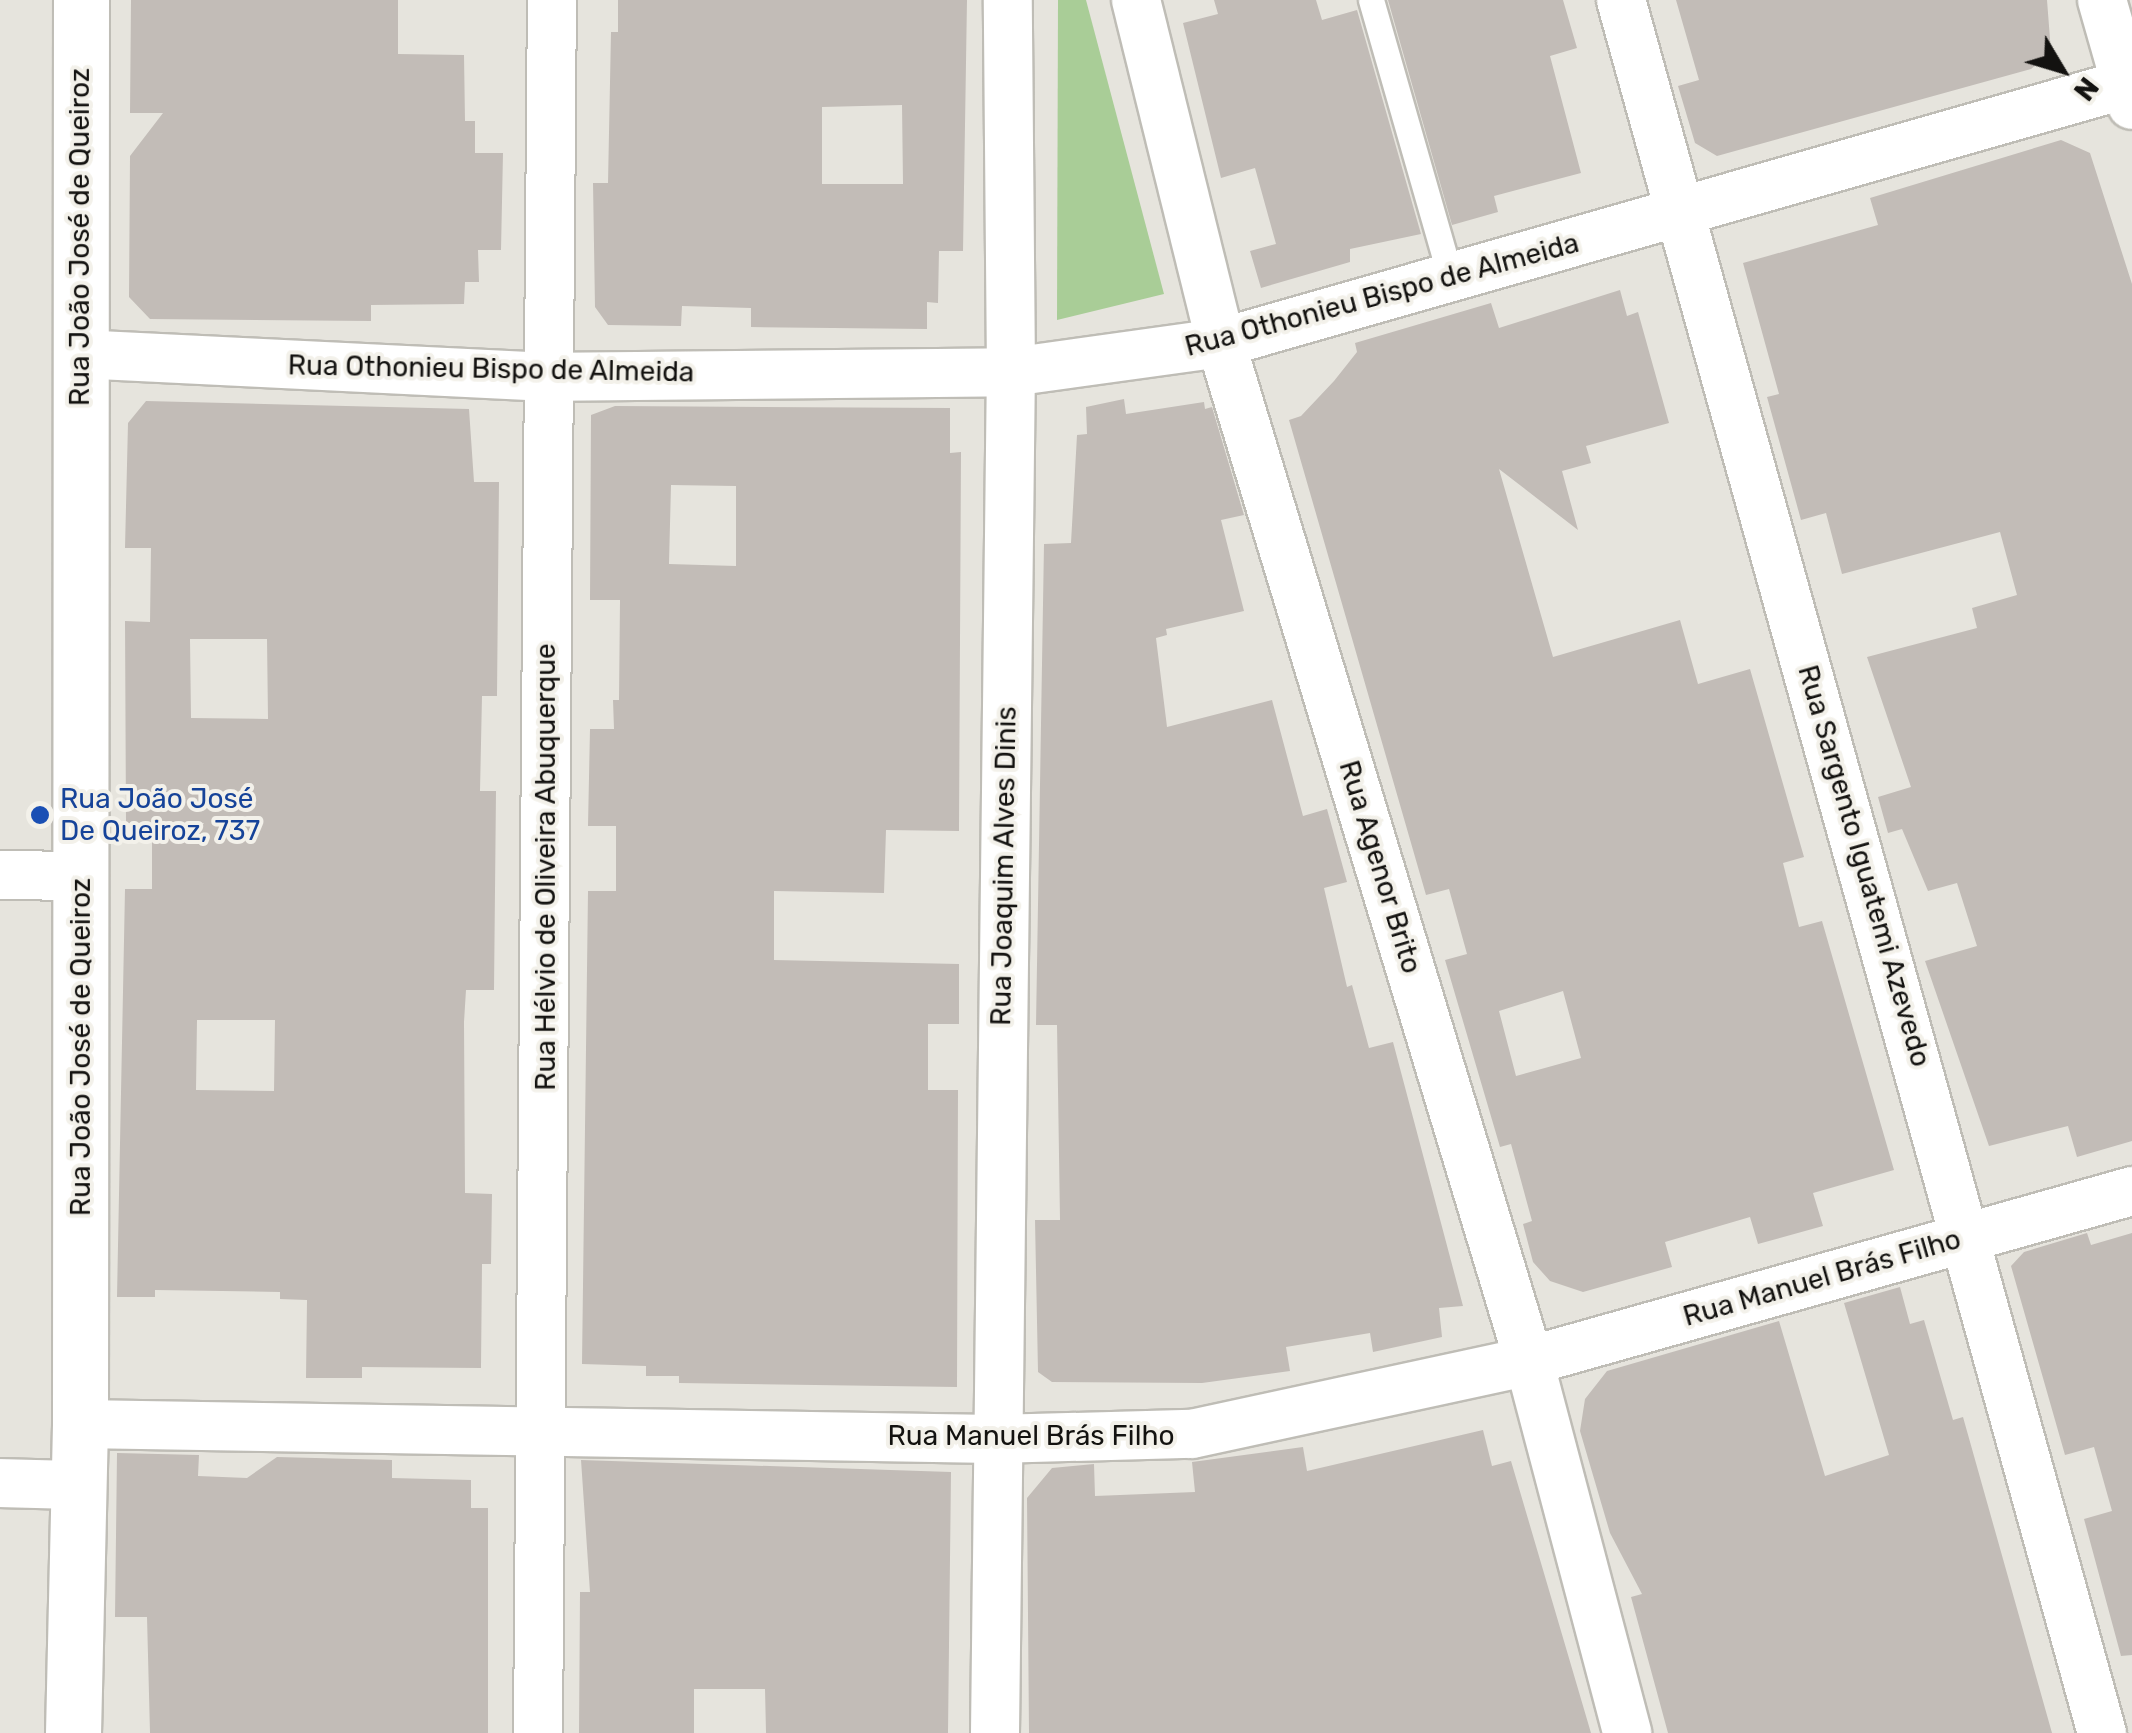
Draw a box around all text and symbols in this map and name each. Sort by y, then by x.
north arrow [2012,20,2112,120]
street label: Rua João José de Queiroz [63,68,97,406]
text: N [2067,71,2105,107]
street label: Rua Othonieu Bispo de Almeida [1181,226,1583,364]
street label: Rua Othonieu Bispo de Almeida [287,349,695,389]
street label: Rua Hélvio de Oliveira Abuquerque [529,643,563,1091]
street label: Rua Sargento Iguatemi Azevedo [1790,661,1938,1071]
street label: Rua Joaquim Alves Dinis [984,706,1024,1026]
street label: Rua Agenor Brito [1331,756,1429,978]
place label: Rua João José De Queiroz, 737 [60,782,260,848]
marker: Rua João José De Queiroz, 737 [29,804,51,826]
street label: Rua João José de Queiroz [64,878,98,1216]
street label: Rua Manuel Brás Filho [1679,1222,1965,1334]
street label: Rua Manuel Brás Filho [887,1419,1175,1453]

